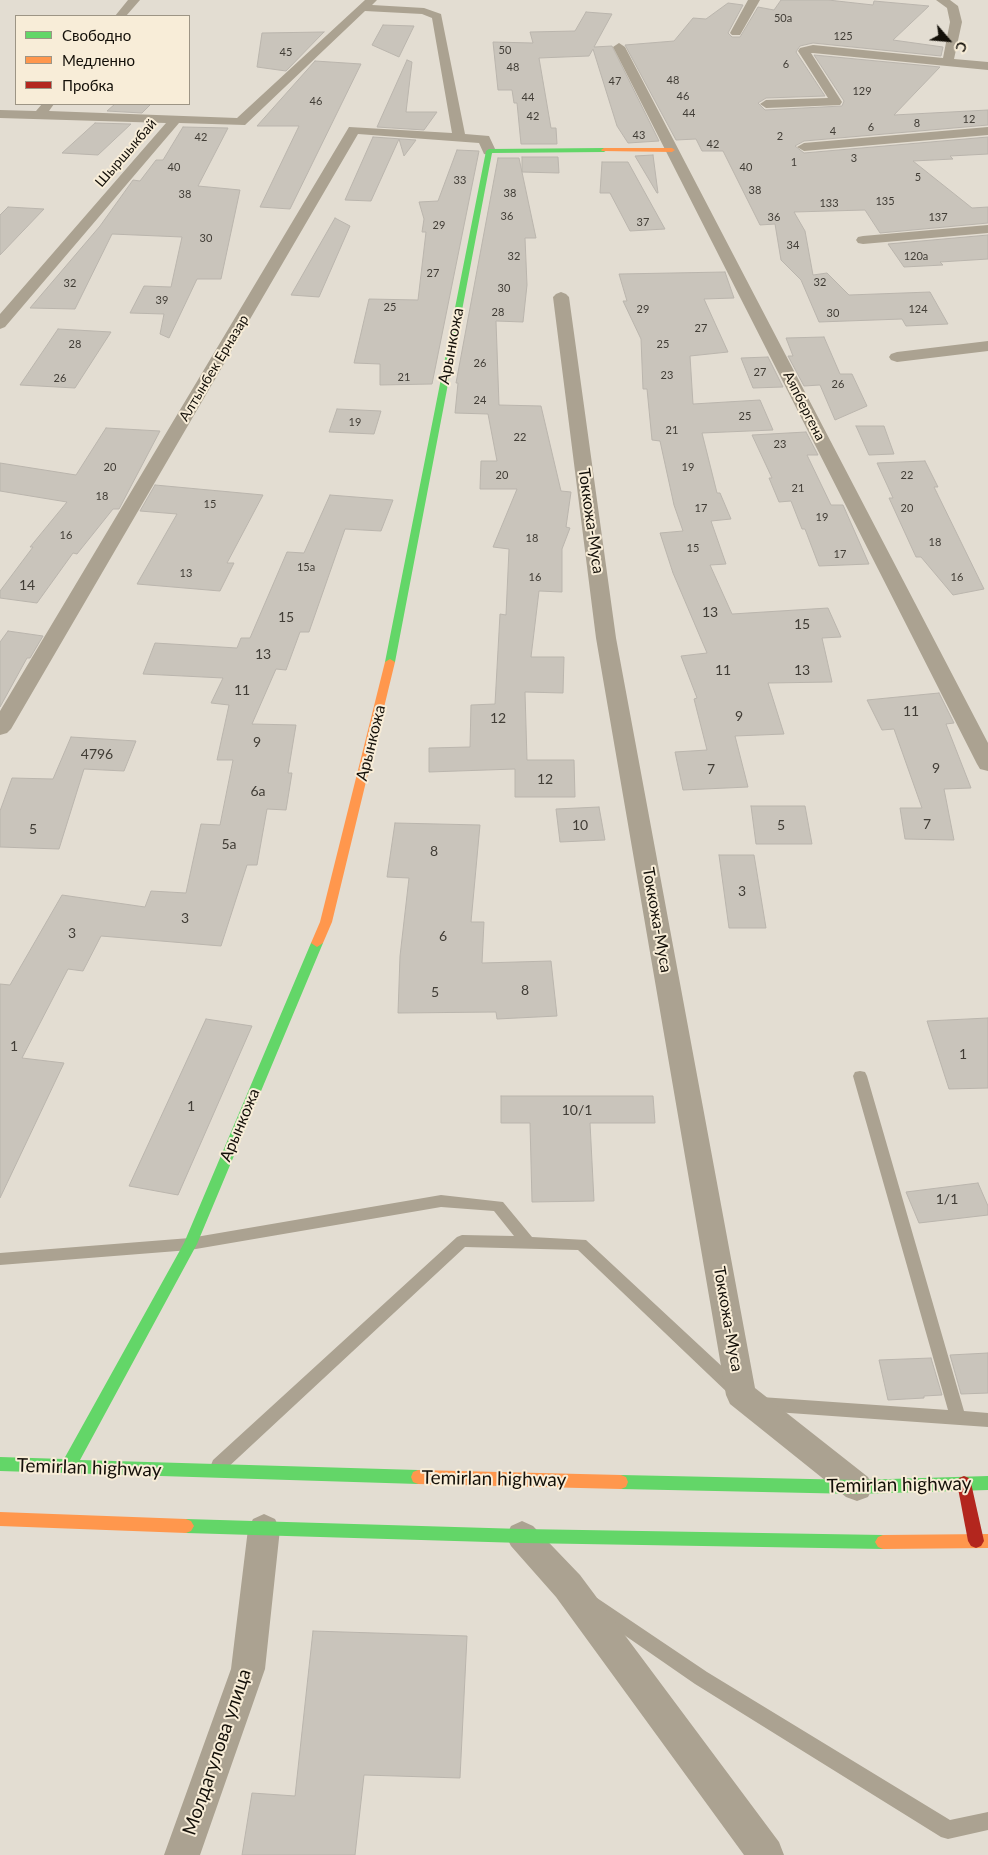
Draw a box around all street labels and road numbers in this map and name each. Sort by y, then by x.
street label: Шыршыкбай [92,115,160,191]
street label: Арынкожа [434,306,468,386]
street label: Алтынбек Ерназар [176,312,252,424]
street label: Аяпбергена [779,369,829,443]
street label: Токкожа-Муса [574,467,608,575]
street label: Арынкожа [352,703,390,783]
street label: Токкожа-Муса [638,866,676,974]
street label: Арынкожа [216,1086,264,1164]
street label: Токкожа-Муса [709,1265,747,1373]
street label: Temirlan highway [16,1454,162,1482]
street label: Temirlan highway [421,1466,567,1492]
street label: Temirlan highway [826,1472,972,1498]
street label: Молдагулова улица [178,1666,256,1838]

